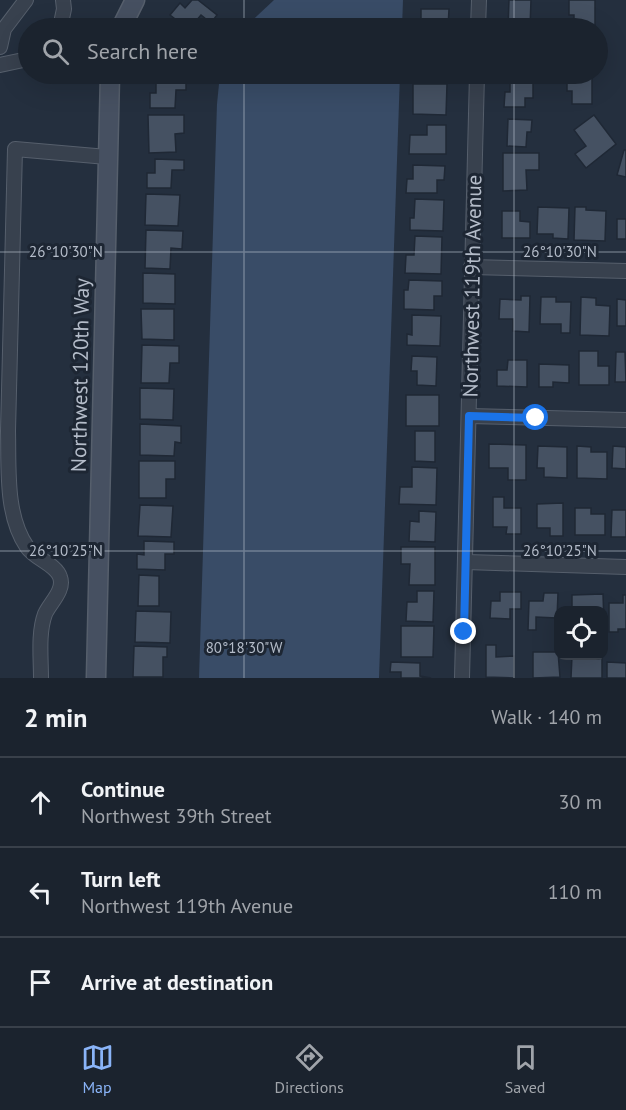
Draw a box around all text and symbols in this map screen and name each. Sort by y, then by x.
search box [18,18,608,84]
icon: search [39,35,72,68]
text: Search here [87,37,198,65]
street label: Northwest 119th Avenue [457,174,487,398]
text: 26°10'30"N [29,242,103,261]
text: 26°10'30"N [523,242,597,261]
street label: Northwest 120th Way [65,278,95,472]
route start [522,404,548,430]
text: 26°10'25"N [29,541,103,560]
text: 26°10'25"N [523,541,597,560]
map controls [554,606,608,660]
button: locate [554,606,608,660]
route end [450,618,476,644]
text: 80°18'30"W [206,638,283,657]
text: 2 min [24,701,87,734]
text: Walk · 140 m [491,704,602,730]
text: Continue [81,775,165,803]
icon: ahead [24,786,57,819]
text: 30 m [559,789,602,815]
text: Northwest 39th Street [81,803,271,829]
text: Turn left [81,865,161,893]
icon: left [24,876,57,909]
text: 110 m [548,879,602,905]
text: Northwest 119th Avenue [81,893,293,919]
icon: arrive [24,966,57,999]
text: Arrive at destination [81,968,273,996]
tab: Map [81,1041,114,1097]
tab: Directions [275,1041,344,1097]
tab: Saved [505,1041,545,1097]

